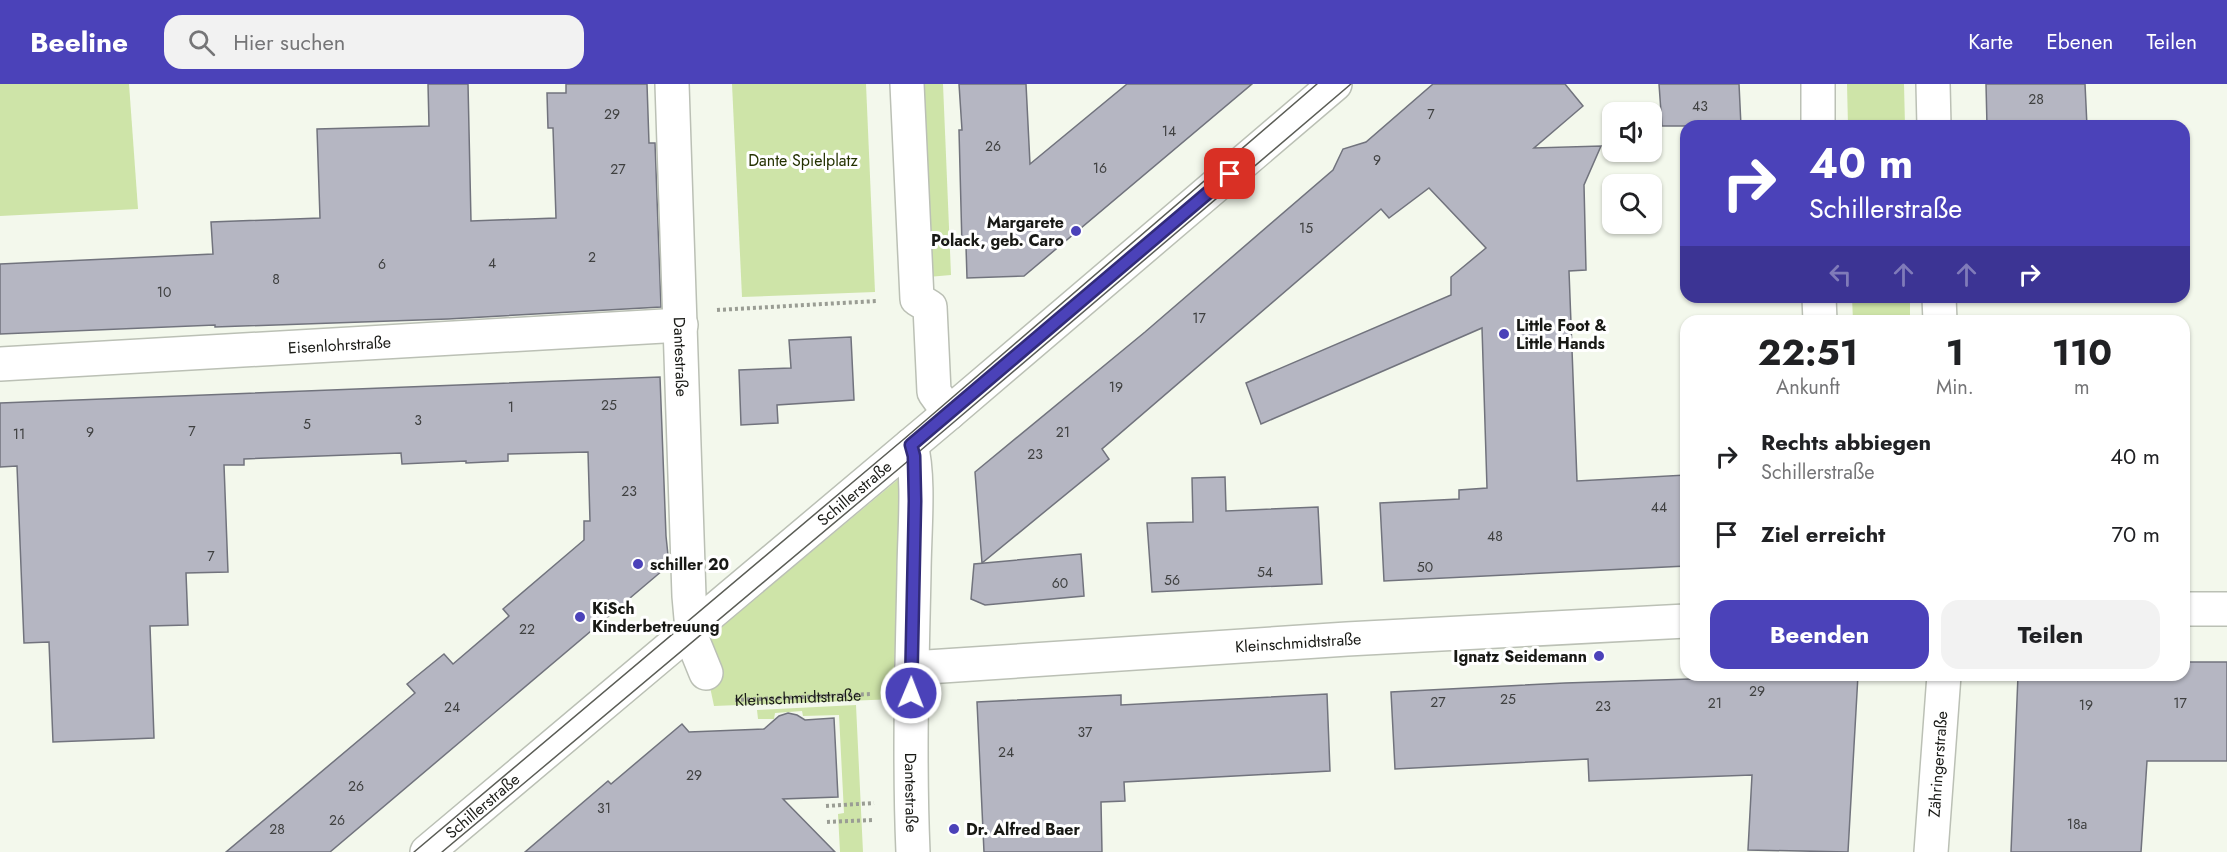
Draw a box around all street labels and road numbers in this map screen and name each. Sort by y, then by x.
street label: Dantestraße [668,317,693,397]
street label: Eisenlohrstraße [287,331,392,359]
street label: Schillerstraße [812,455,897,531]
street label: Kleinschmidtstraße [1234,627,1362,658]
street label: Kleinschmidtstraße [734,683,862,712]
street label: Zähringerstraße [1923,710,1953,818]
street label: Dantestraße [899,753,923,833]
street label: Schillerstraße [440,768,525,844]

